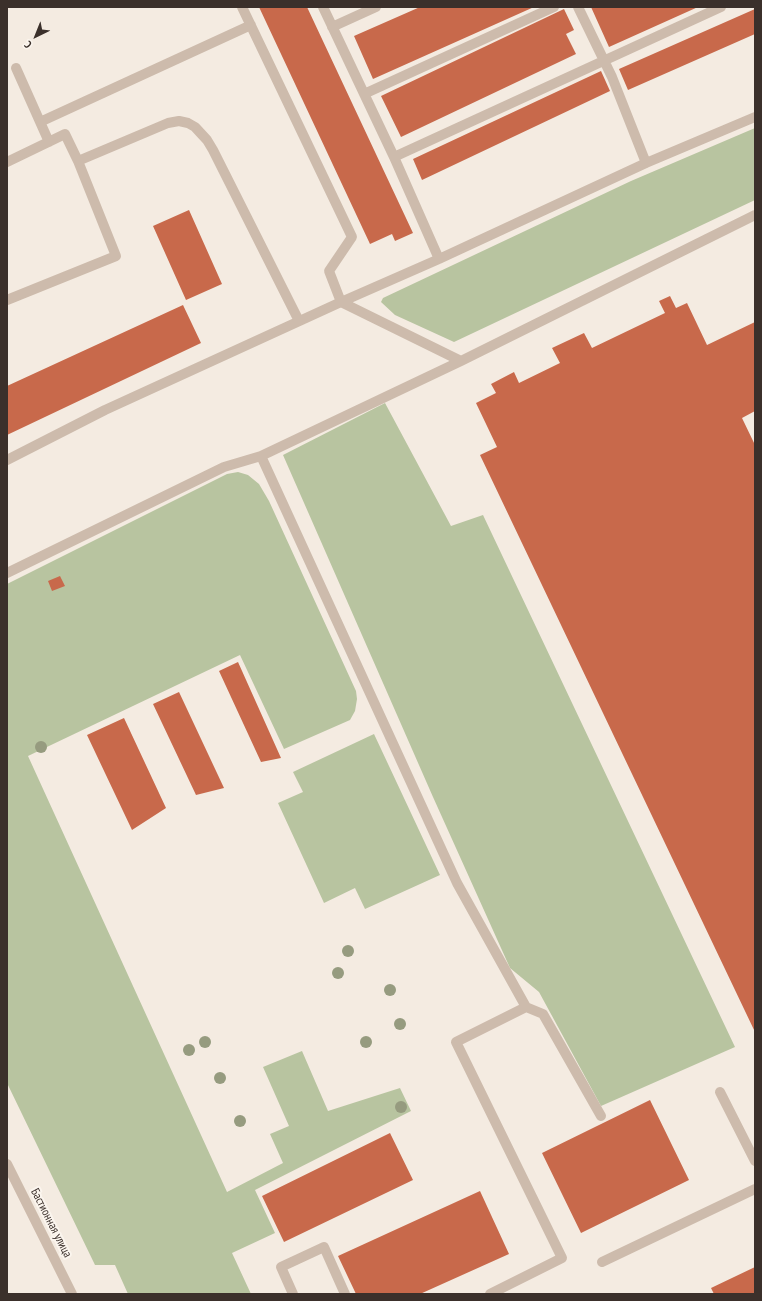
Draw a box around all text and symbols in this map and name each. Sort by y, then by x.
north arrow [16,16,56,56]
text: С [21,38,34,52]
street label: Бастионная улица [27,1186,75,1260]

